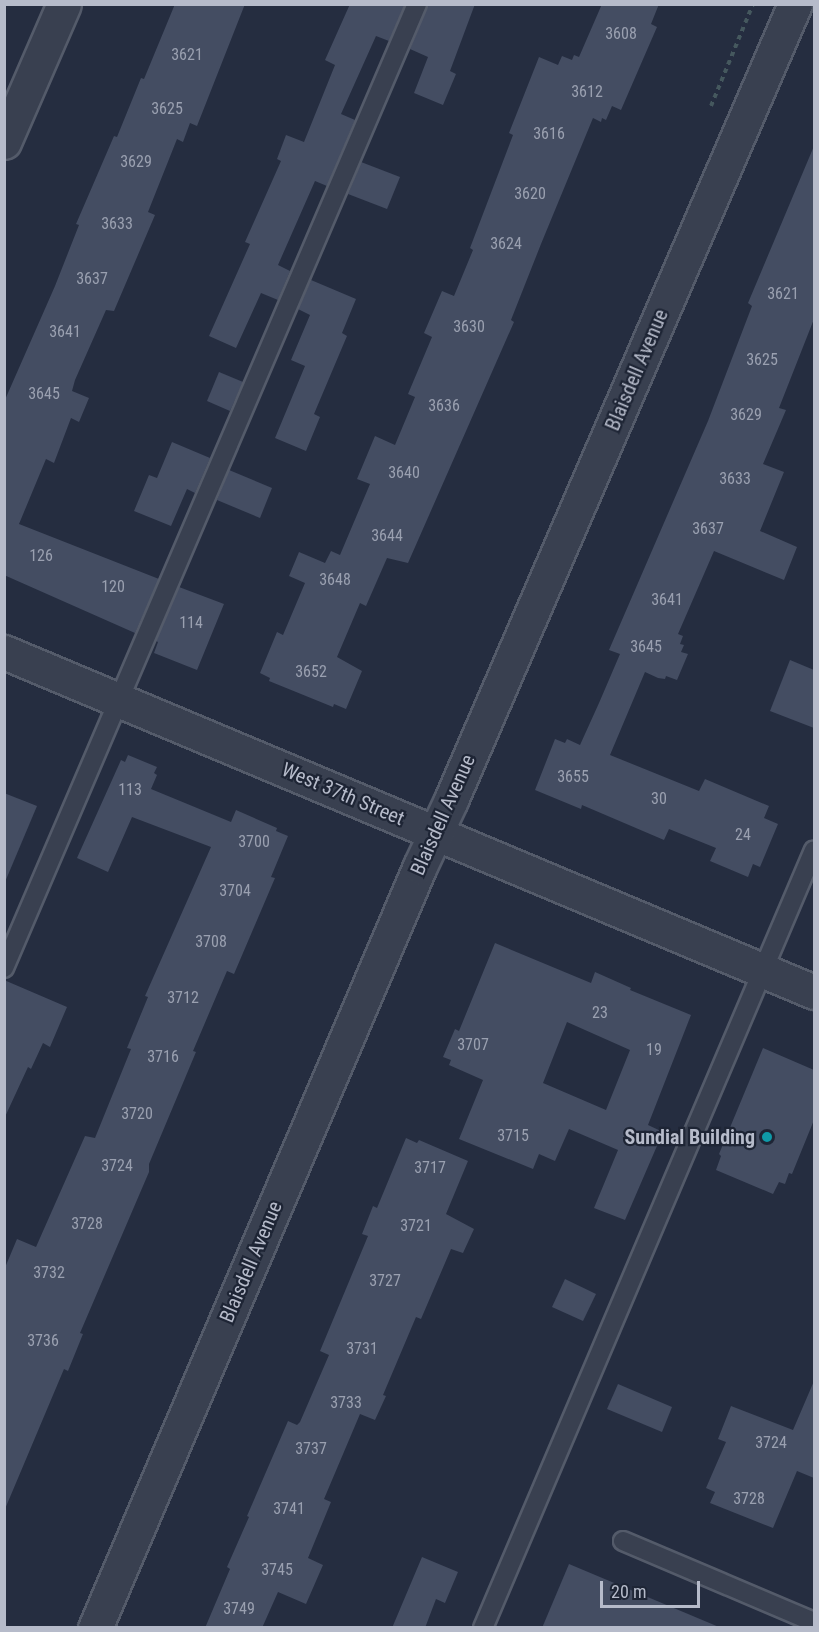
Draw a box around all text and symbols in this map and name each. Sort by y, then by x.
house number: 3608 [605,24,637,44]
house number: 3621 [171,45,203,65]
house number: 3612 [571,82,603,102]
house number: 3625 [151,99,183,119]
house number: 3616 [533,124,565,144]
house number: 3629 [120,152,152,172]
house number: 3620 [514,184,546,204]
house number: 3633 [101,214,133,234]
house number: 3624 [490,234,522,254]
house number: 3637 [76,269,108,289]
house number: 3621 [767,284,799,304]
street label: Blaisdell Avenue [601,306,673,434]
house number: 3630 [453,317,485,337]
house number: 3641 [49,322,81,342]
house number: 3625 [746,350,778,370]
house number: 3645 [28,384,60,404]
house number: 3636 [428,396,460,416]
house number: 3629 [730,405,762,425]
house number: 3640 [388,463,420,483]
house number: 3633 [719,469,751,489]
house number: 3637 [692,519,724,539]
house number: 3644 [371,526,403,546]
house number: 126 [29,546,53,566]
house number: 3648 [319,570,351,590]
house number: 120 [101,577,125,597]
house number: 3641 [651,590,683,610]
house number: 114 [179,613,203,633]
house number: 3645 [630,637,662,657]
house number: 3652 [295,662,327,682]
street label: Blaisdell Avenue [406,751,480,879]
street label: West 37th Street [278,757,408,831]
house number: 3655 [557,767,589,787]
house number: 113 [118,780,142,800]
house number: 30 [651,789,667,809]
house number: 24 [735,825,751,845]
house number: 3700 [238,832,270,852]
house number: 3704 [219,881,251,901]
house number: 3708 [195,932,227,952]
house number: 3712 [167,988,199,1008]
house number: 23 [592,1003,608,1023]
house number: 3707 [457,1035,489,1055]
house number: 19 [646,1040,662,1060]
house number: 3716 [147,1047,179,1067]
house number: 3720 [121,1104,153,1124]
place label: Sundial Building [625,1125,755,1149]
house number: 3715 [497,1126,529,1146]
marker: Sundial Building [760,1130,774,1144]
house number: 3724 [101,1156,133,1176]
house number: 3717 [414,1158,446,1178]
street label: Blaisdell Avenue [215,1198,287,1326]
house number: 3728 [71,1214,103,1234]
house number: 3721 [400,1216,432,1236]
house number: 3732 [33,1263,65,1283]
house number: 3727 [369,1271,401,1291]
house number: 3736 [27,1331,59,1351]
house number: 3731 [346,1339,378,1359]
house number: 3733 [330,1393,362,1413]
house number: 3724 [755,1433,787,1453]
house number: 3737 [295,1439,327,1459]
house number: 3728 [733,1489,765,1509]
house number: 3741 [273,1499,305,1519]
house number: 3745 [261,1560,293,1580]
scale bar [603,1569,704,1607]
text: 20 m [611,1581,646,1602]
house number: 3749 [223,1599,255,1619]

